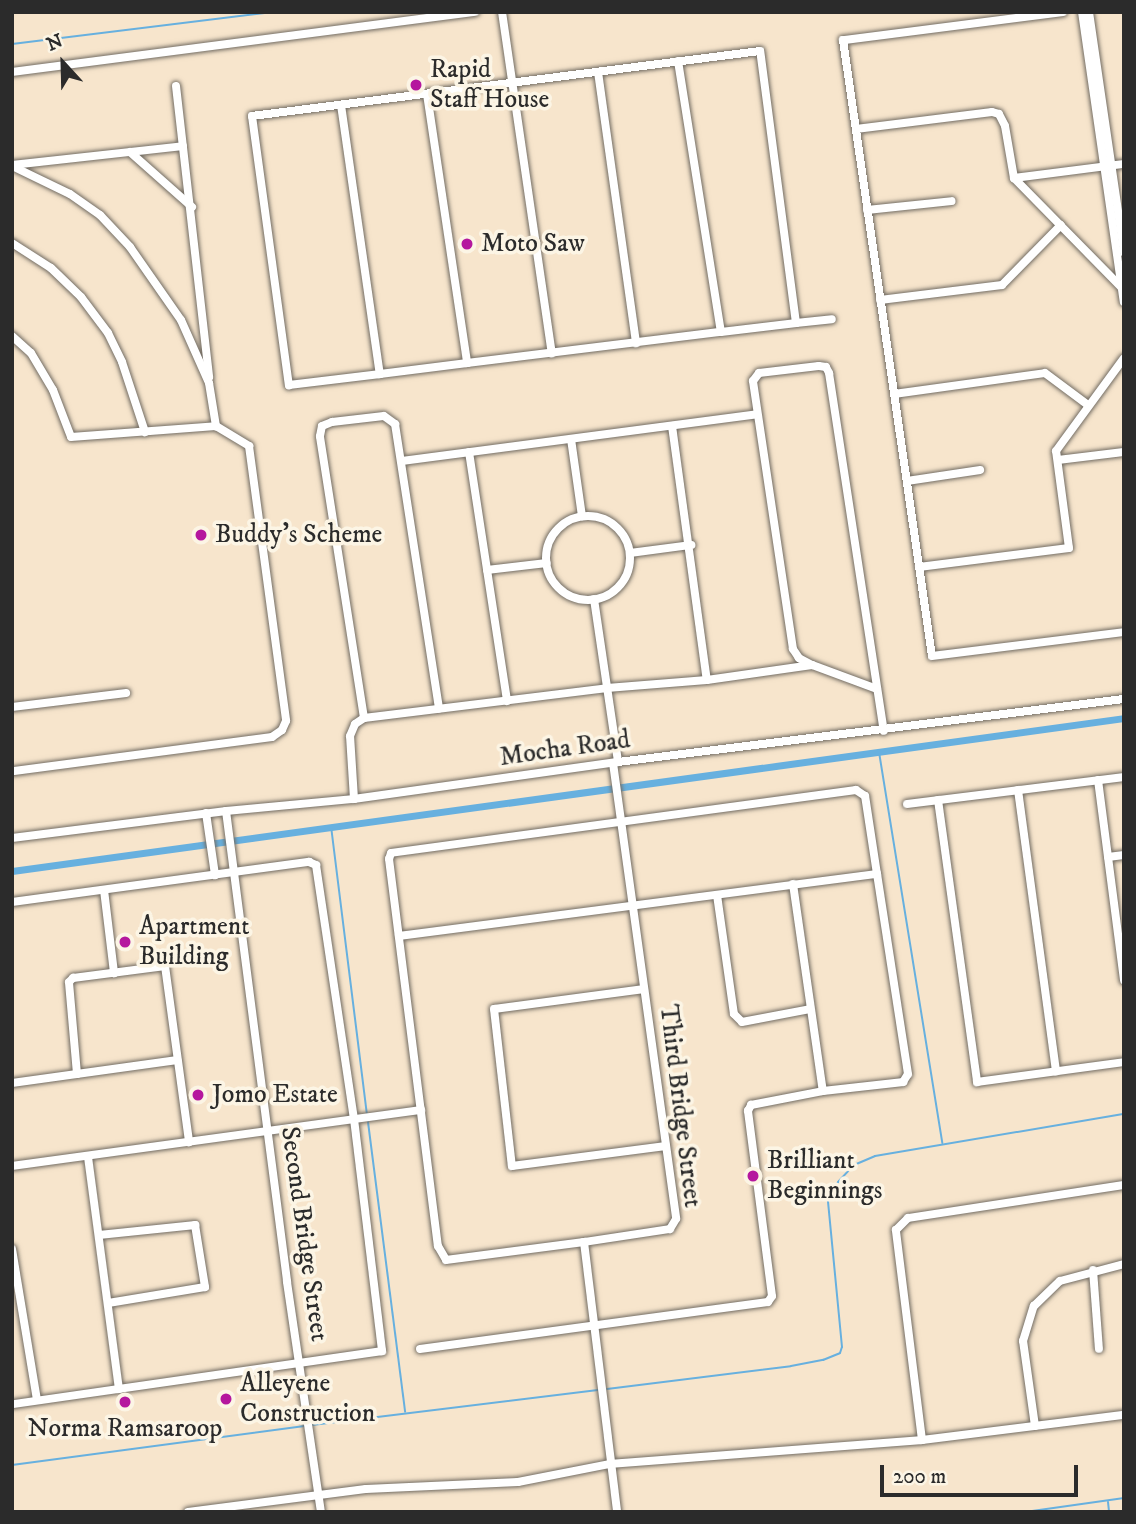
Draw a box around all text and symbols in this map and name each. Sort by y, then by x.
north arrow [28,28,98,98]
text: N [43,29,66,57]
place label: Rapid Staff House [430,54,549,116]
marker: Rapid Staff House [408,77,424,93]
place label: Moto Saw [481,228,585,260]
marker: Moto Saw [459,236,475,252]
place label: Buddy’s Scheme [215,519,382,551]
marker: Buddy’s Scheme [193,527,209,543]
street label: Mocha Road [498,724,632,774]
place label: Apartment Building [139,911,250,972]
marker: Apartment Building [117,934,133,950]
street label: Third Bridge Street [652,1003,708,1209]
place label: Jomo Estate [212,1079,338,1111]
marker: Jomo Estate [190,1087,206,1103]
street label: Second Bridge Street [273,1125,335,1343]
place label: Brilliant Beginnings [767,1145,882,1206]
marker: Brilliant Beginnings [745,1168,761,1184]
place label: Alleyene Construction [240,1368,375,1430]
marker: Alleyene Construction [218,1391,234,1407]
marker: Norma Ramsaroop [117,1394,133,1410]
place label: Norma Ramsaroop [28,1413,222,1445]
scale bar [884,1450,1082,1494]
text: 200 m [893,1464,946,1490]

